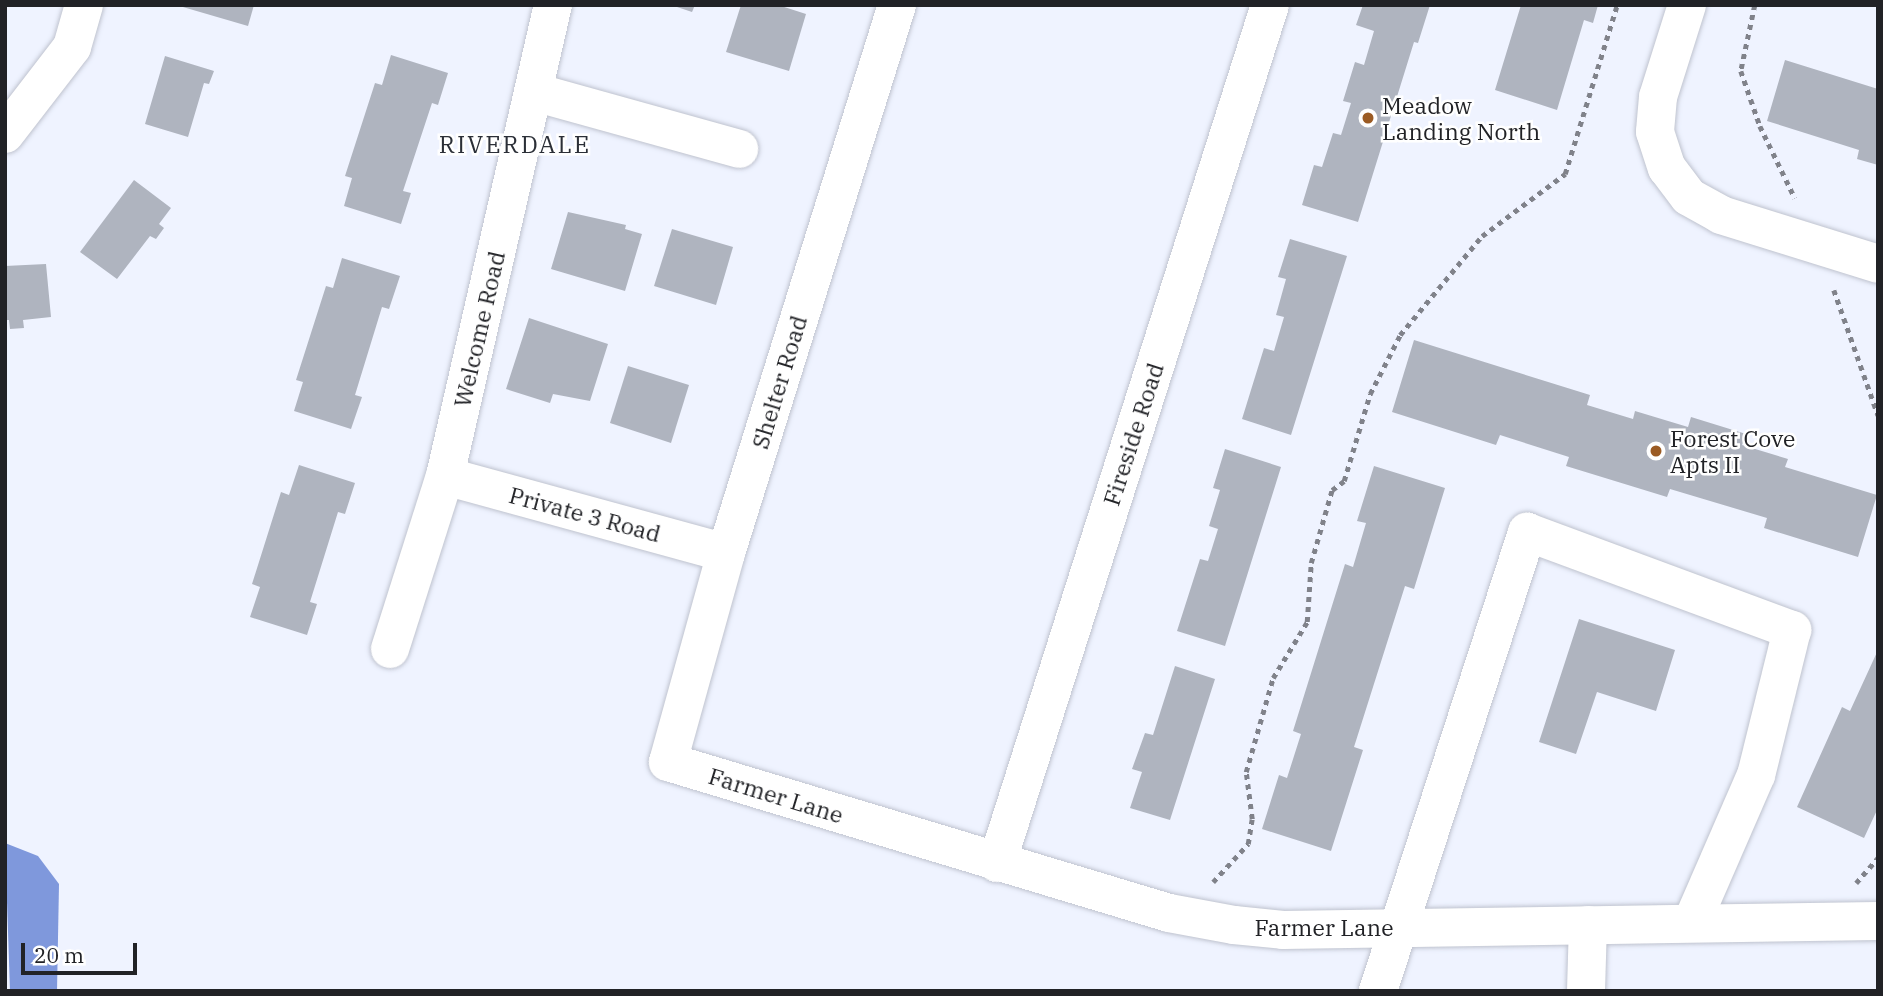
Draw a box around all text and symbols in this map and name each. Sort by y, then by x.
place label: Meadow Landing North [1382,91,1540,145]
marker: Meadow Landing North [1360,110,1376,126]
district label: RIVERDALE [440,131,590,159]
street label: Welcome Road [448,248,510,410]
street label: Shelter Road [746,312,812,452]
street label: Fireside Road [1097,359,1169,509]
place label: Forest Cove Apts II [1670,424,1795,478]
marker: Forest Cove Apts II [1648,443,1664,459]
street label: Private 3 Road [506,481,664,547]
street label: Farmer Lane [705,761,847,829]
street label: Farmer Lane [1254,913,1394,941]
scale bar [24,930,140,974]
text: 20 m [34,941,84,969]

